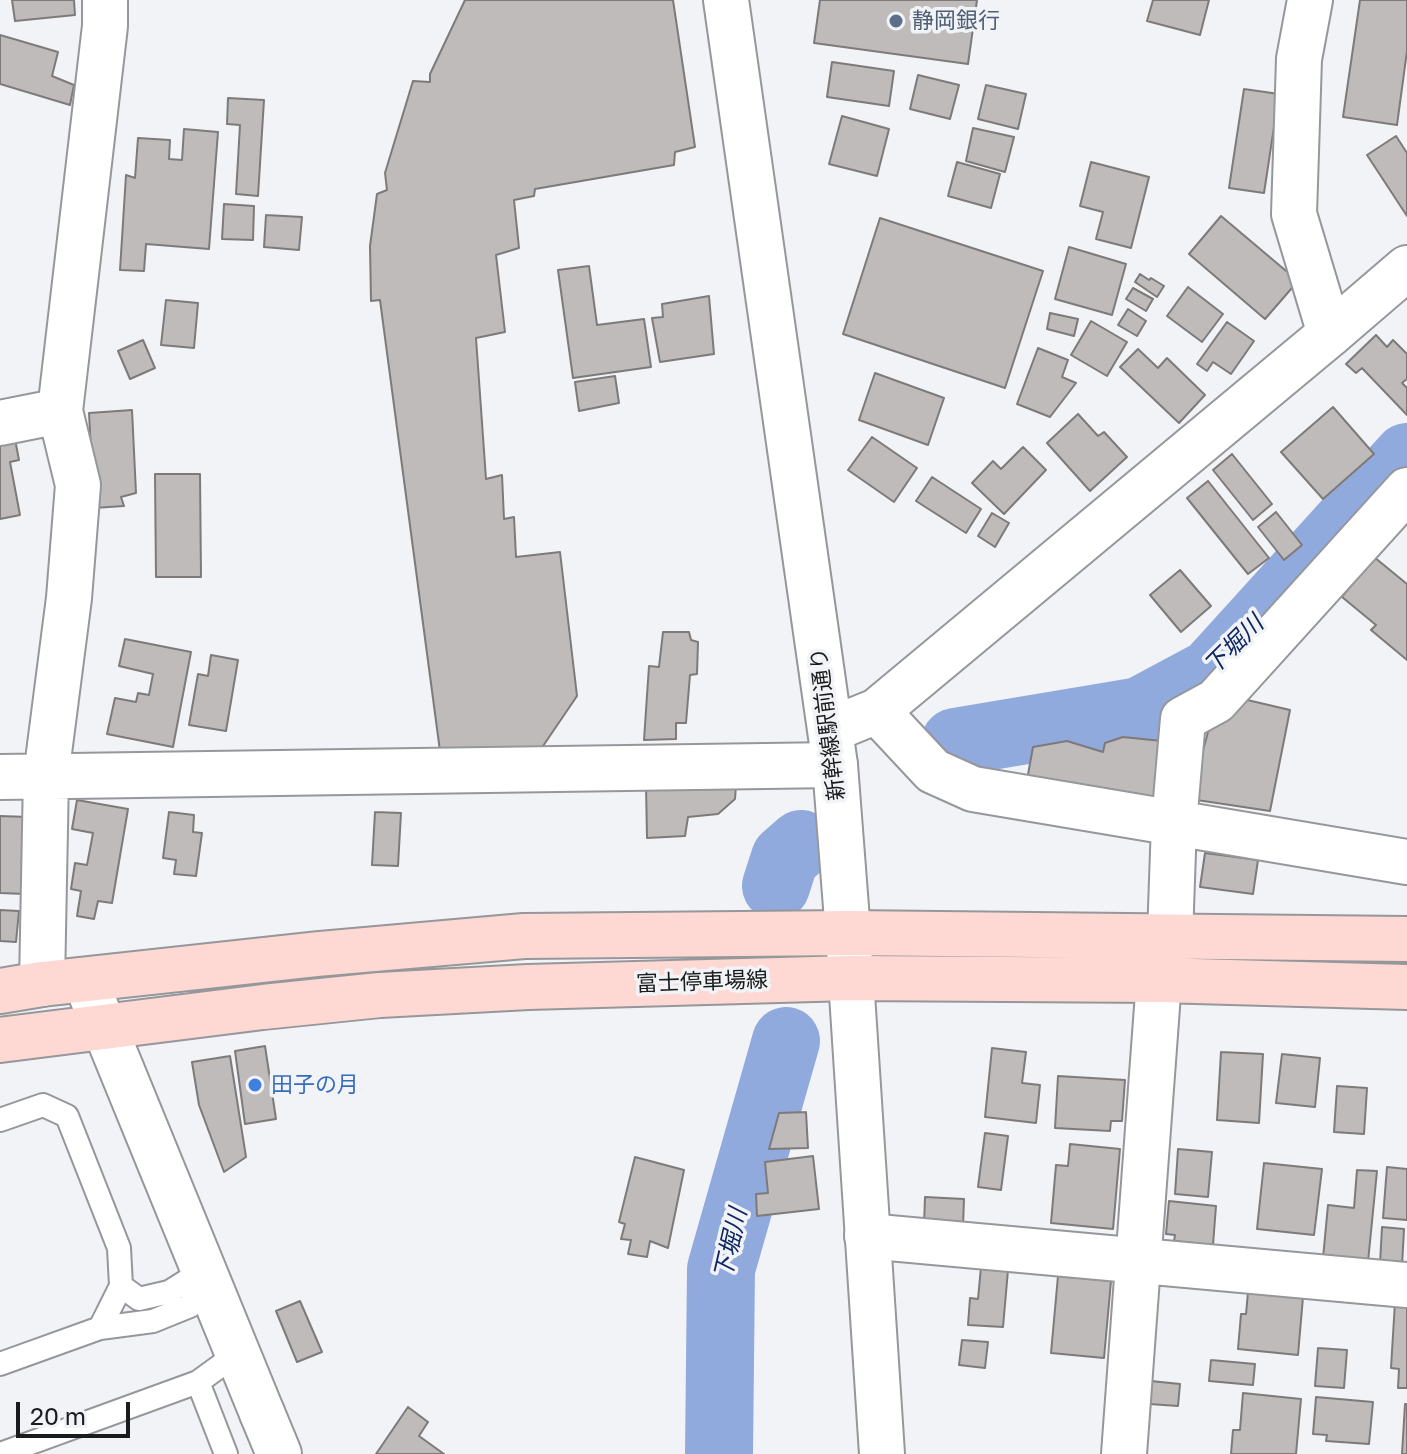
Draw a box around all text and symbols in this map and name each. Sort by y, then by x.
place label: 静岡銀行 [912,8,1000,34]
marker: 静岡銀行 [887,12,905,30]
water label: 下堀川 [1198,609,1270,681]
street label: 新幹線駅前通り [806,646,850,802]
street label: 富士停車場線 [636,967,768,997]
place label: 田子の月 [271,1072,359,1098]
marker: 田子の月 [246,1076,264,1094]
water label: 下堀川 [709,1206,753,1282]
scale bar [20,1386,134,1436]
text: 20 m [30,1401,86,1430]

